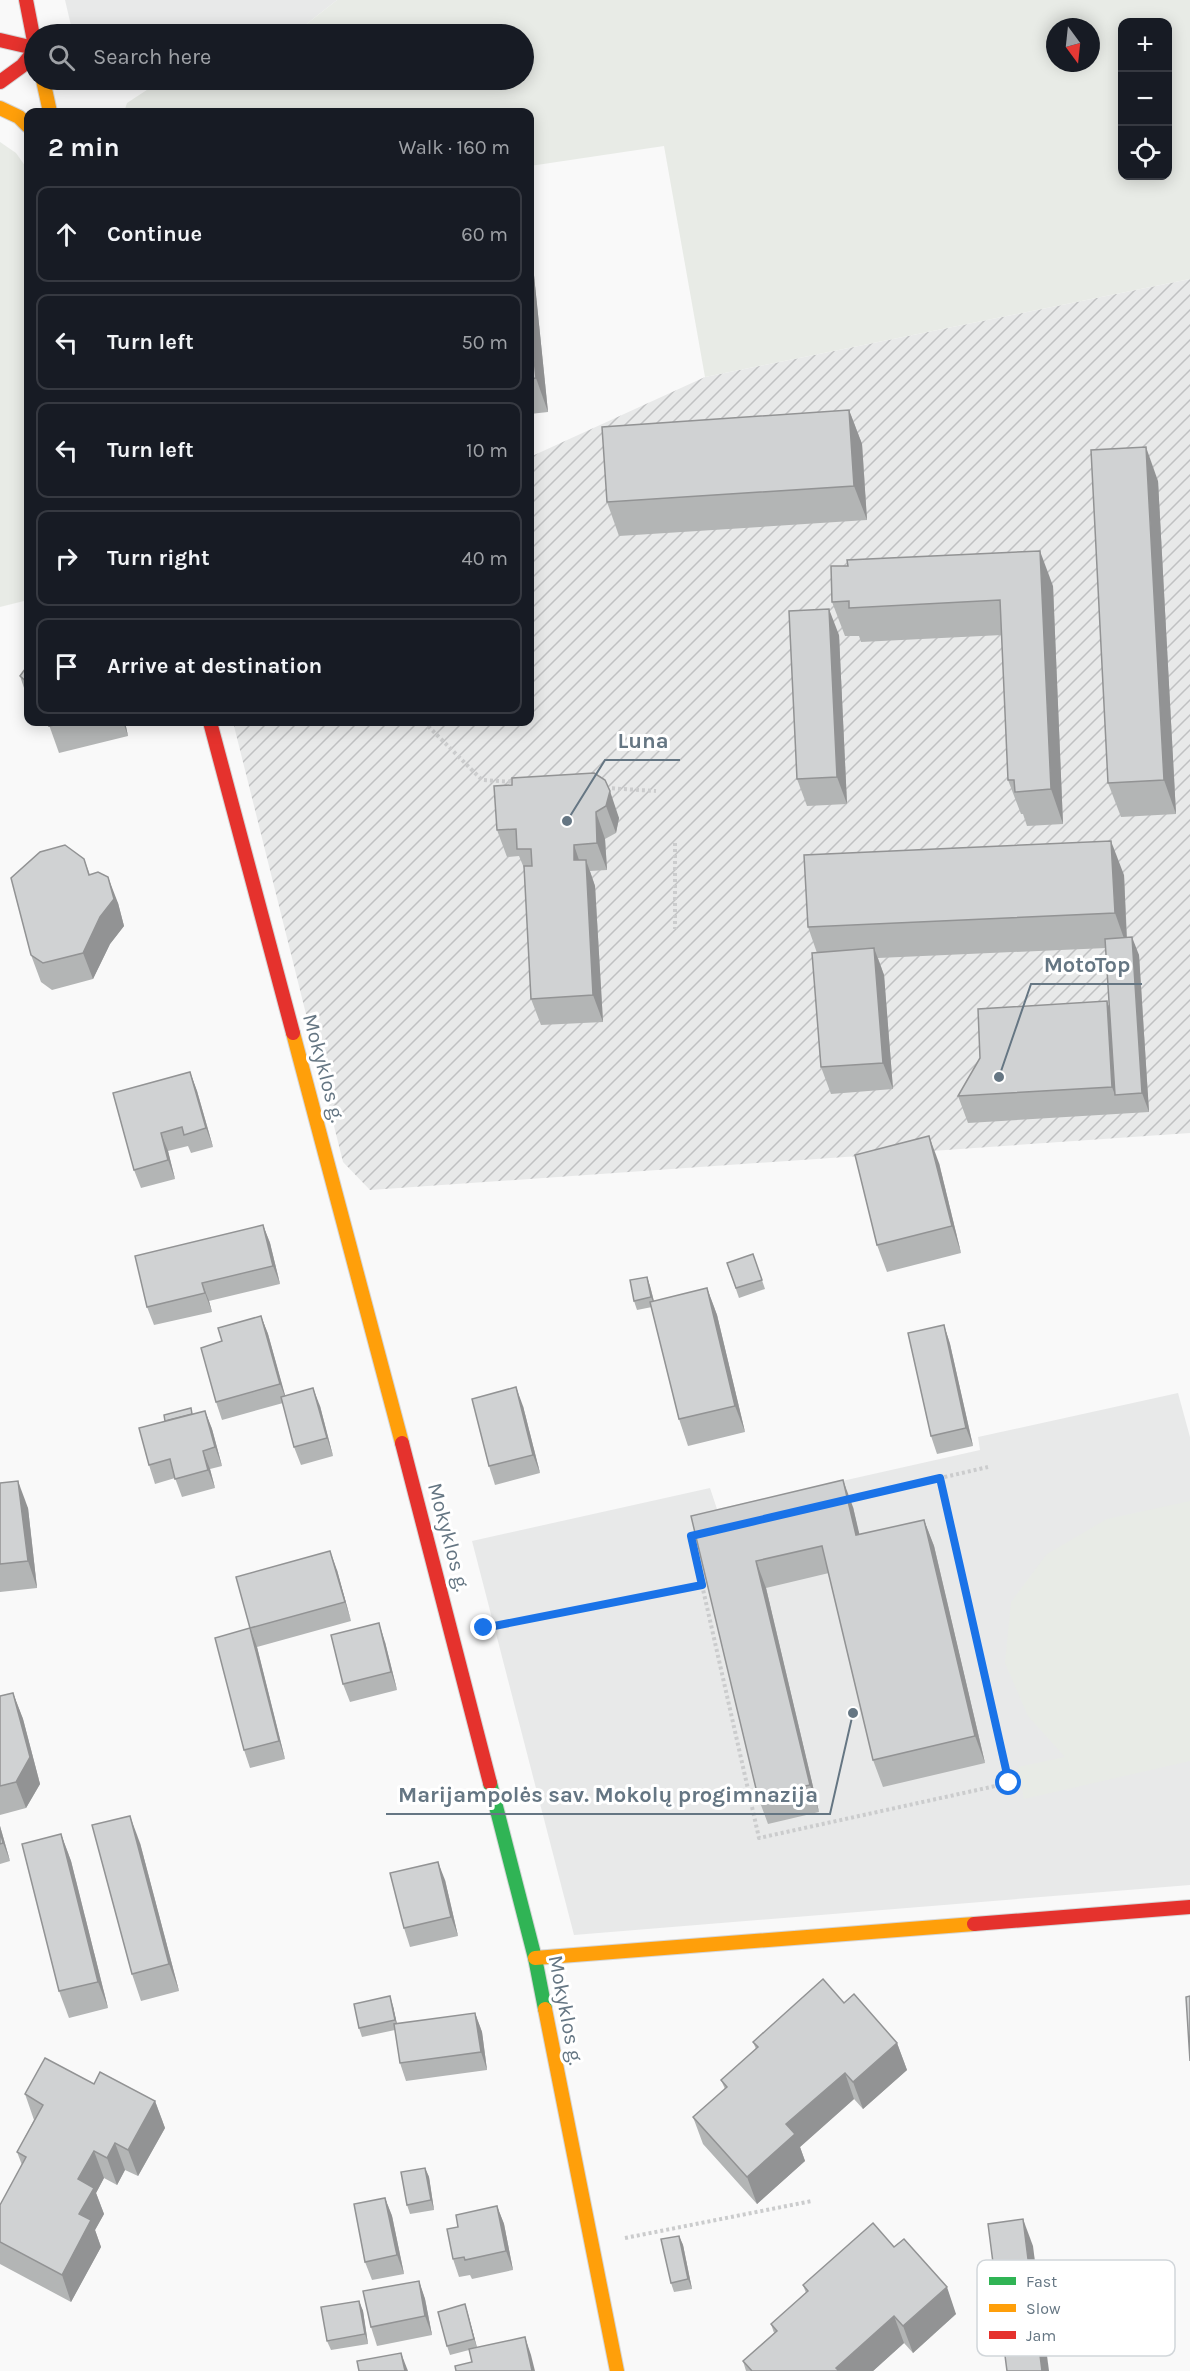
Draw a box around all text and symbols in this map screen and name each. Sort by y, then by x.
north arrow [1046,18,1100,72]
map controls [1118,18,1172,180]
button: + [1118,18,1172,72]
search box [24,24,534,90]
icon: search [45,41,78,74]
text: Search here [93,44,211,70]
button: − [1118,72,1172,126]
button: locate [1118,126,1172,180]
text: 2 min [48,132,120,163]
text: Walk · 160 m [398,136,510,159]
icon: ahead [50,218,83,251]
text: Continue [107,221,202,247]
text: 60 m [461,223,508,246]
icon: left [50,326,83,359]
text: Turn left [107,329,194,355]
text: 50 m [461,331,508,354]
icon: left [50,434,83,467]
text: Turn left [107,437,194,463]
text: 10 m [466,439,508,462]
icon: right [50,542,83,575]
text: Turn right [107,545,210,571]
text: 40 m [462,547,508,570]
icon: arrive [50,650,83,683]
text: Arrive at destination [107,653,322,679]
callout: Luna [605,720,680,760]
text: Luna [617,728,669,754]
callout: MotoTop [1031,944,1142,984]
text: MotoTop [1044,952,1130,978]
street label: Mokyklos g. [298,1011,350,1125]
street label: Mokyklos g. [423,1480,475,1594]
route end [470,1614,496,1640]
route start [995,1769,1021,1795]
callout: Marijampolės sav. Mokolų progimnazija [386,1774,830,1814]
text: Marijampolės sav. Mokolų progimnazija [398,1782,818,1808]
street label: Mokyklos g. [544,1953,588,2067]
legend [977,2260,1175,2356]
text: Fast [1026,2272,1057,2291]
text: Slow [1026,2299,1061,2318]
text: Jam [1026,2326,1056,2345]

